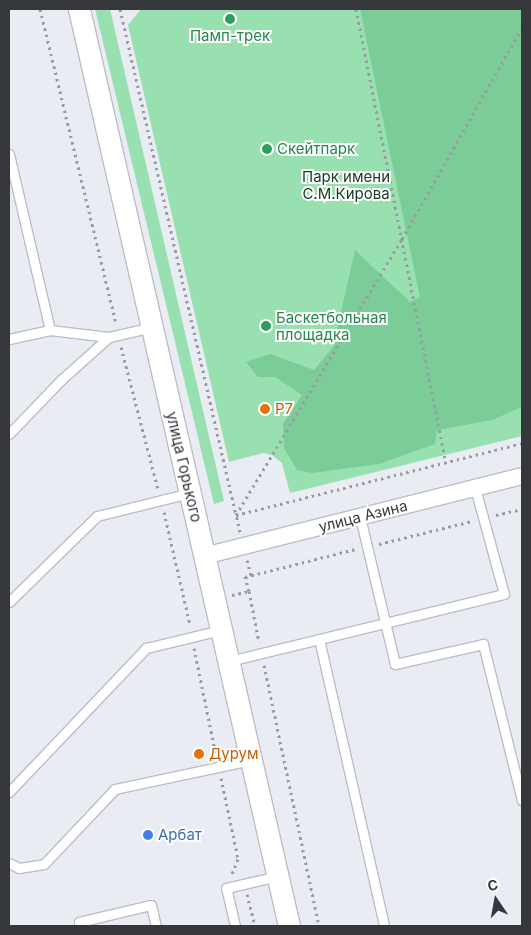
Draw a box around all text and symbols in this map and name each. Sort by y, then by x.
marker: Памп-трек [224,13,236,25]
place label: Памп-трек [190,27,270,45]
place label: Скейтпарк [277,140,355,158]
marker: Скейтпарк [261,143,273,155]
park label: Парк имени С.М.Кирова [302,167,390,202]
place label: Баскетбольная площадка [276,308,387,343]
marker: Баскетбольная площадка [260,320,272,332]
place label: Р7 [275,400,293,418]
marker: Р7 [259,403,271,415]
street label: улица Горького [163,410,205,524]
street label: улица Азина [317,496,409,536]
place label: Дурум [209,745,259,763]
marker: Дурум [193,748,205,760]
place label: Арбат [158,826,202,844]
marker: Арбат [142,829,154,841]
north arrow [471,875,521,925]
text: С [486,875,500,894]

